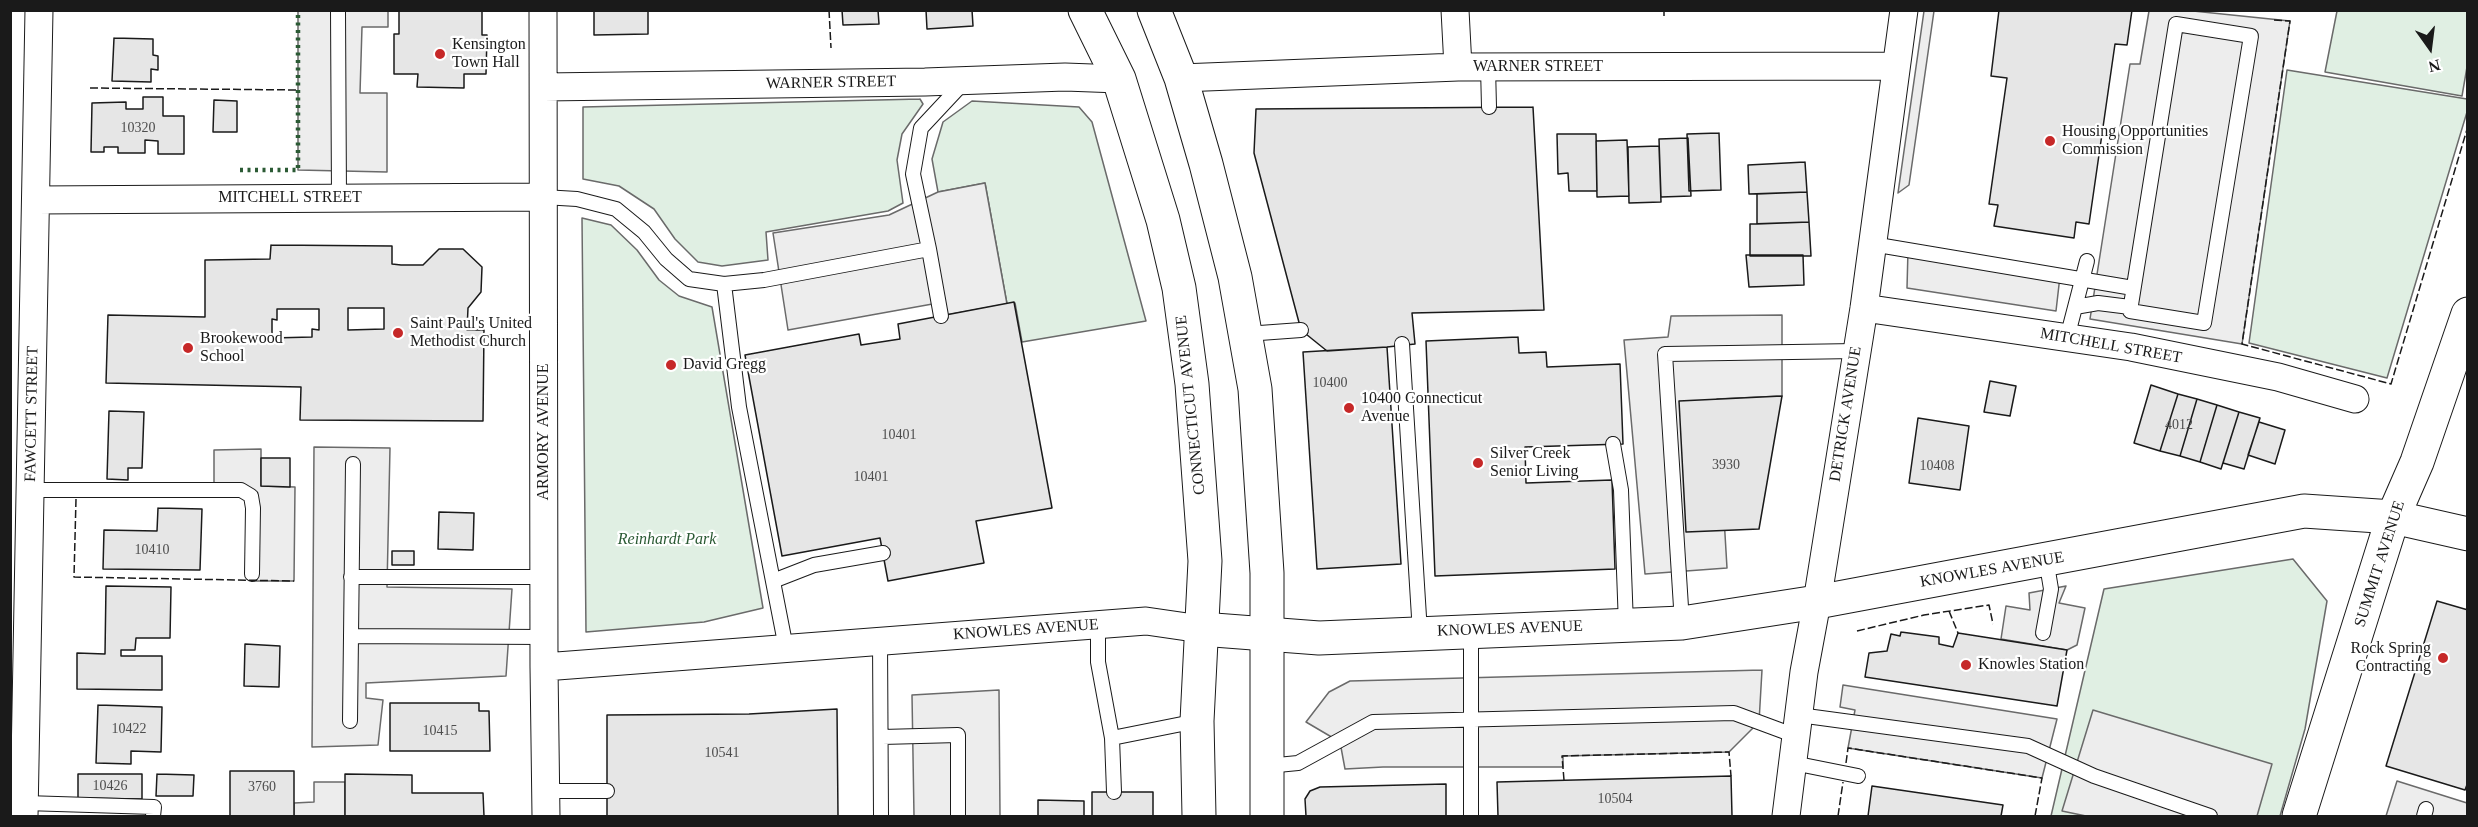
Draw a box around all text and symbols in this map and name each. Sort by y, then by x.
north arrow [2400,18,2460,78]
place label: Kensington Town Hall [452,35,526,73]
marker: Kensington Town Hall [433,47,447,61]
text: N [2427,56,2442,76]
street label: WARNER STREET [1473,57,1603,77]
street label: WARNER STREET [766,72,896,94]
house number: 10320 [120,120,156,136]
place label: Housing Opportunities Commission [2062,122,2208,160]
marker: Housing Opportunities Commission [2043,134,2057,148]
street label: MITCHELL STREET [218,188,362,208]
place label: Saint Paul's United Methodist Church [410,314,532,352]
street label: CONNECTICUT AVENUE [1172,314,1210,496]
street label: MITCHELL STREET [2039,324,2183,368]
marker: Saint Paul's United Methodist Church [391,326,405,340]
place label: Brookewood School [200,329,283,367]
marker: Brookewood School [181,341,195,355]
street label: DETRICK AVENUE [1826,345,1866,483]
street label: FAWCETT STREET [21,346,43,482]
place label: David Gregg [683,355,766,375]
marker: David Gregg [664,358,678,372]
street label: ARMORY AVENUE [534,363,554,501]
house number: 10400 [1312,375,1348,391]
place label: 10400 Connecticut Avenue [1361,389,1482,427]
marker: 10400 Connecticut Avenue [1342,401,1356,415]
house number: 4012 [2165,417,2193,433]
house number: 10401 [882,427,916,443]
place label: Silver Creek Senior Living [1490,444,1578,482]
marker: Silver Creek Senior Living [1471,456,1485,470]
house number: 3930 [1712,457,1740,473]
house number: 10408 [1919,458,1954,474]
house number: 10401 [854,469,888,485]
street label: SUMMIT AVENUE [2351,498,2409,630]
park label: Reinhardt Park [618,530,716,550]
house number: 10410 [134,542,170,558]
street label: KNOWLES AVENUE [1918,548,2066,592]
street label: KNOWLES AVENUE [953,615,1099,645]
street label: KNOWLES AVENUE [1437,617,1583,641]
place label: Rock Spring Contracting [2351,639,2431,677]
marker: Rock Spring Contracting [2436,651,2450,665]
place label: Knowles Station [1978,655,2084,675]
marker: Knowles Station [1959,658,1973,672]
house number: 10422 [112,721,146,737]
house number: 10415 [422,723,458,739]
house number: 10541 [704,745,740,761]
house number: 10426 [92,778,128,794]
house number: 3760 [248,779,276,795]
house number: 10504 [1598,791,1633,807]

